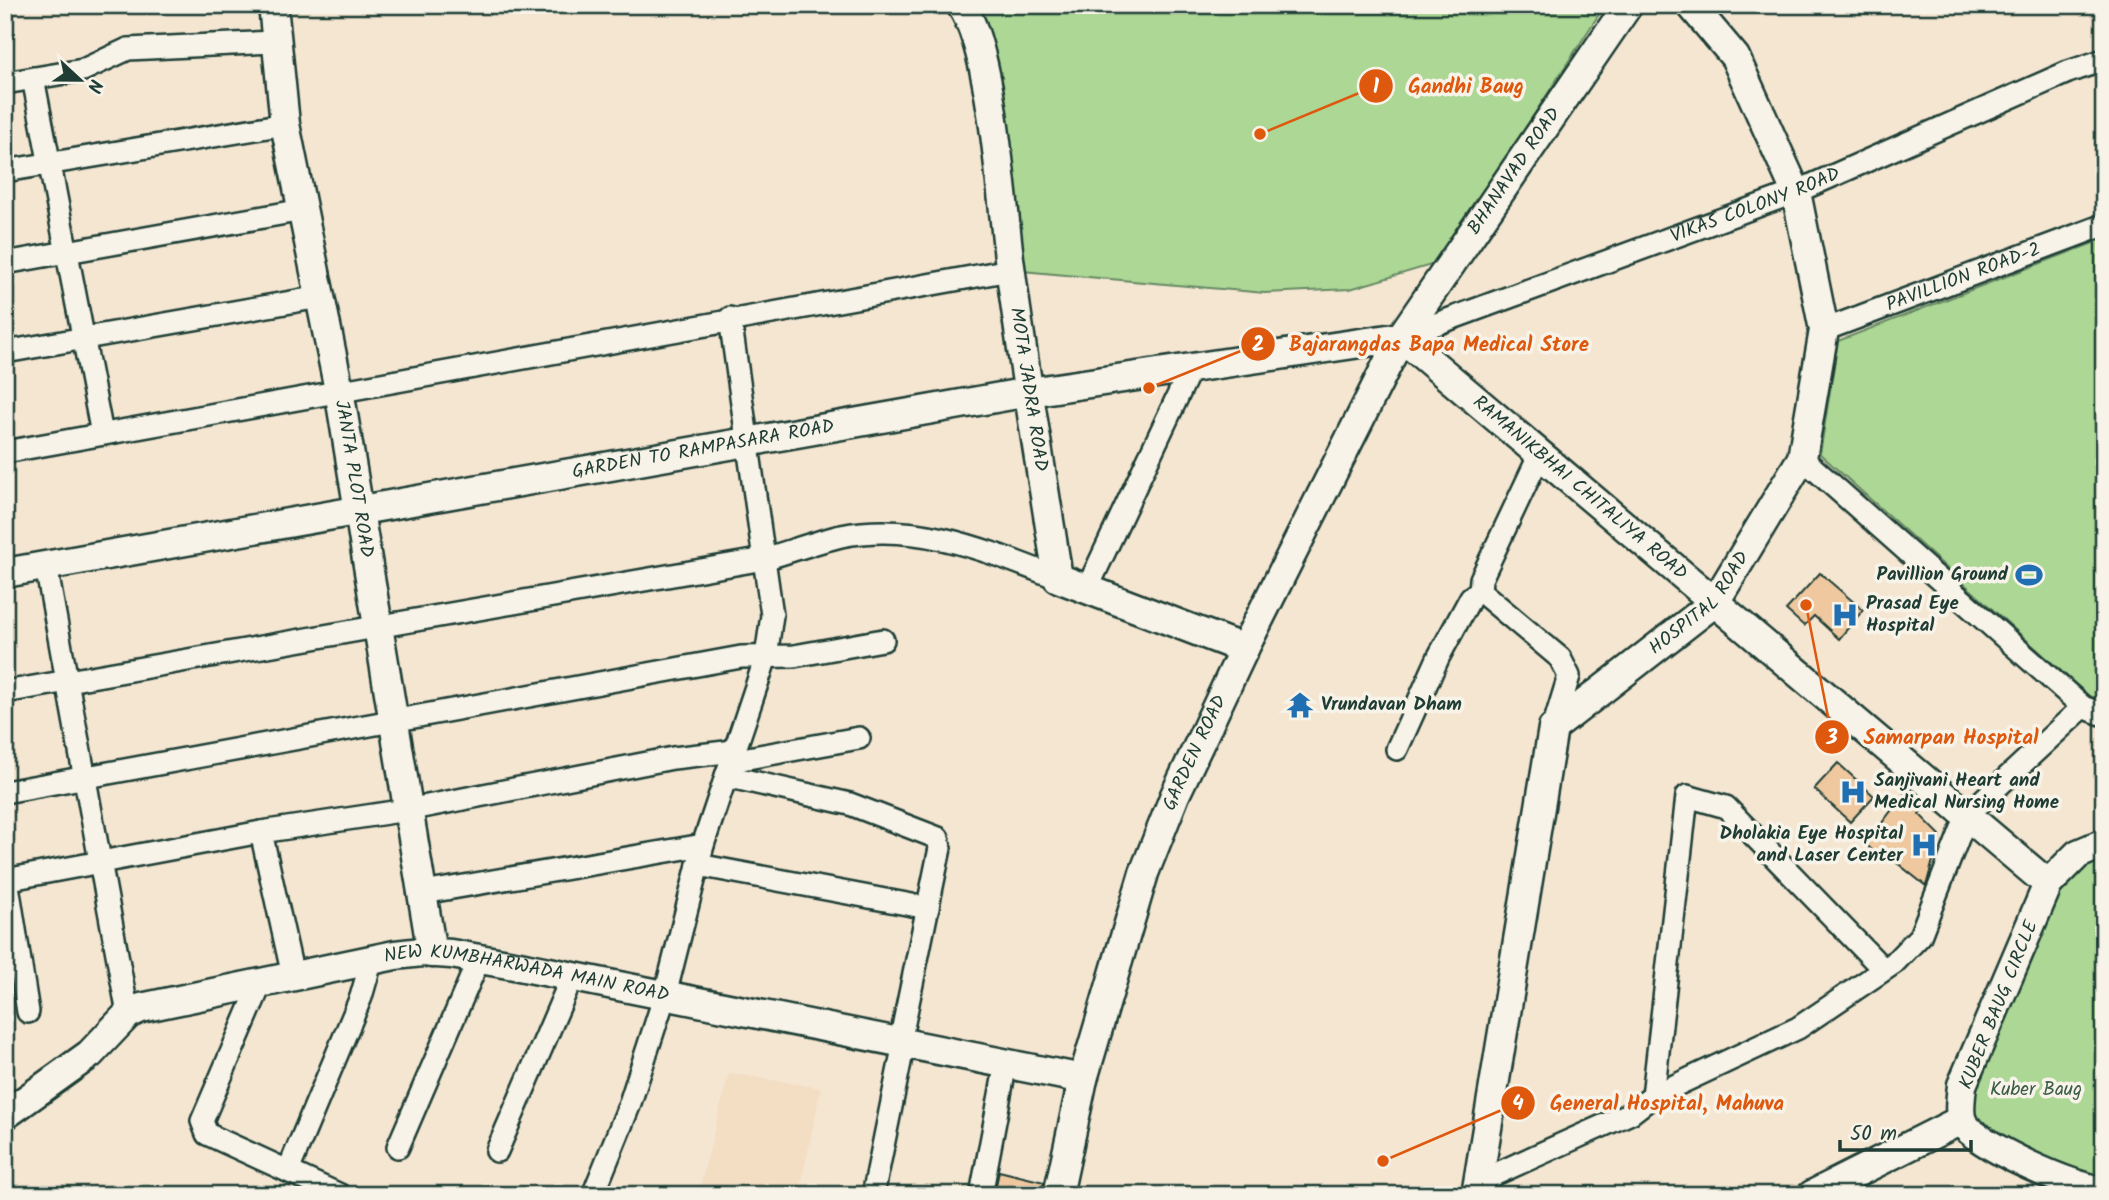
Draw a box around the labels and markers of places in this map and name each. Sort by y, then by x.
callout: Gandhi Baug [1359,65,1538,107]
callout: Bajarangdas Bapa Medical Store [1240,323,1603,365]
place label: Pavillion Ground [1876,560,2009,590]
sports icon: Pavillion Ground [2014,560,2044,590]
place label: Prasad Eye Hospital [1866,589,1959,641]
hospital icon: Prasad Eye Hospital [1830,600,1860,630]
temple icon: Vrundavan Dham [1285,690,1315,720]
place label: Vrundavan Dham [1321,690,1462,720]
callout: Samarpan Hospital [1814,716,2053,758]
place label: Sanjivani Heart and Medical Nursing Home [1874,766,2059,818]
hospital icon: Sanjivani Heart and Medical Nursing Home [1838,777,1868,807]
place label: Dholakia Eye Hospital and Laser Center [1720,819,1904,871]
hospital icon: Dholakia Eye Hospital and Laser Center [1909,830,1939,860]
callout: General Hospital, Mahuva [1501,1082,1798,1124]

